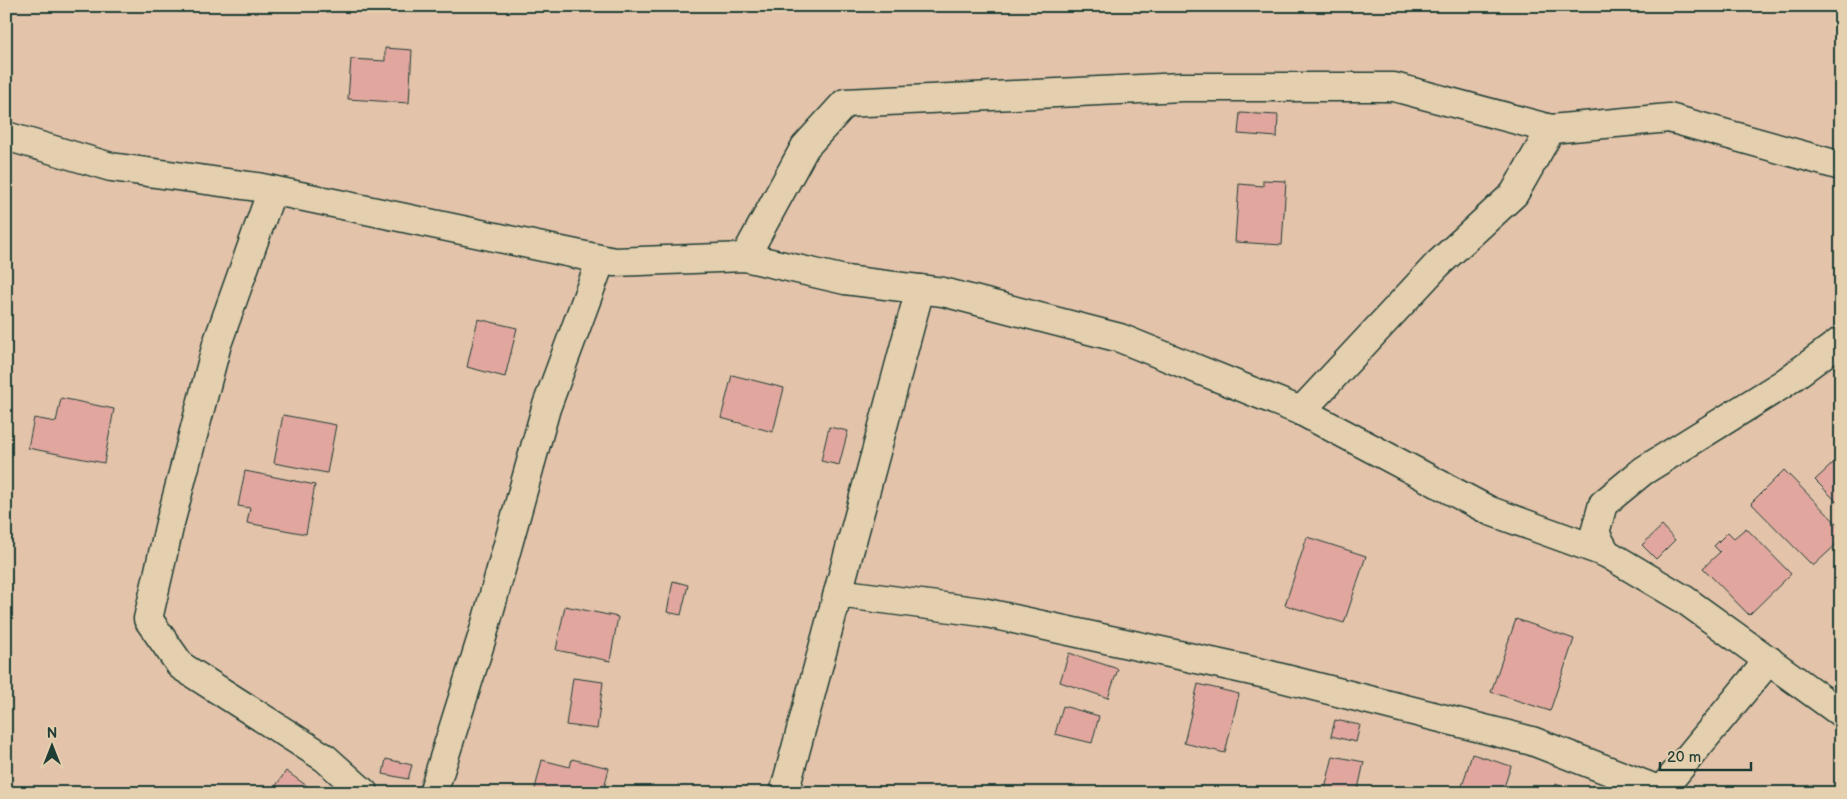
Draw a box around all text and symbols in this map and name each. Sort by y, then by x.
north arrow [28,722,78,772]
text: N [47,725,57,742]
scale bar [1660,739,1751,771]
text: 20 m [1667,748,1701,767]

